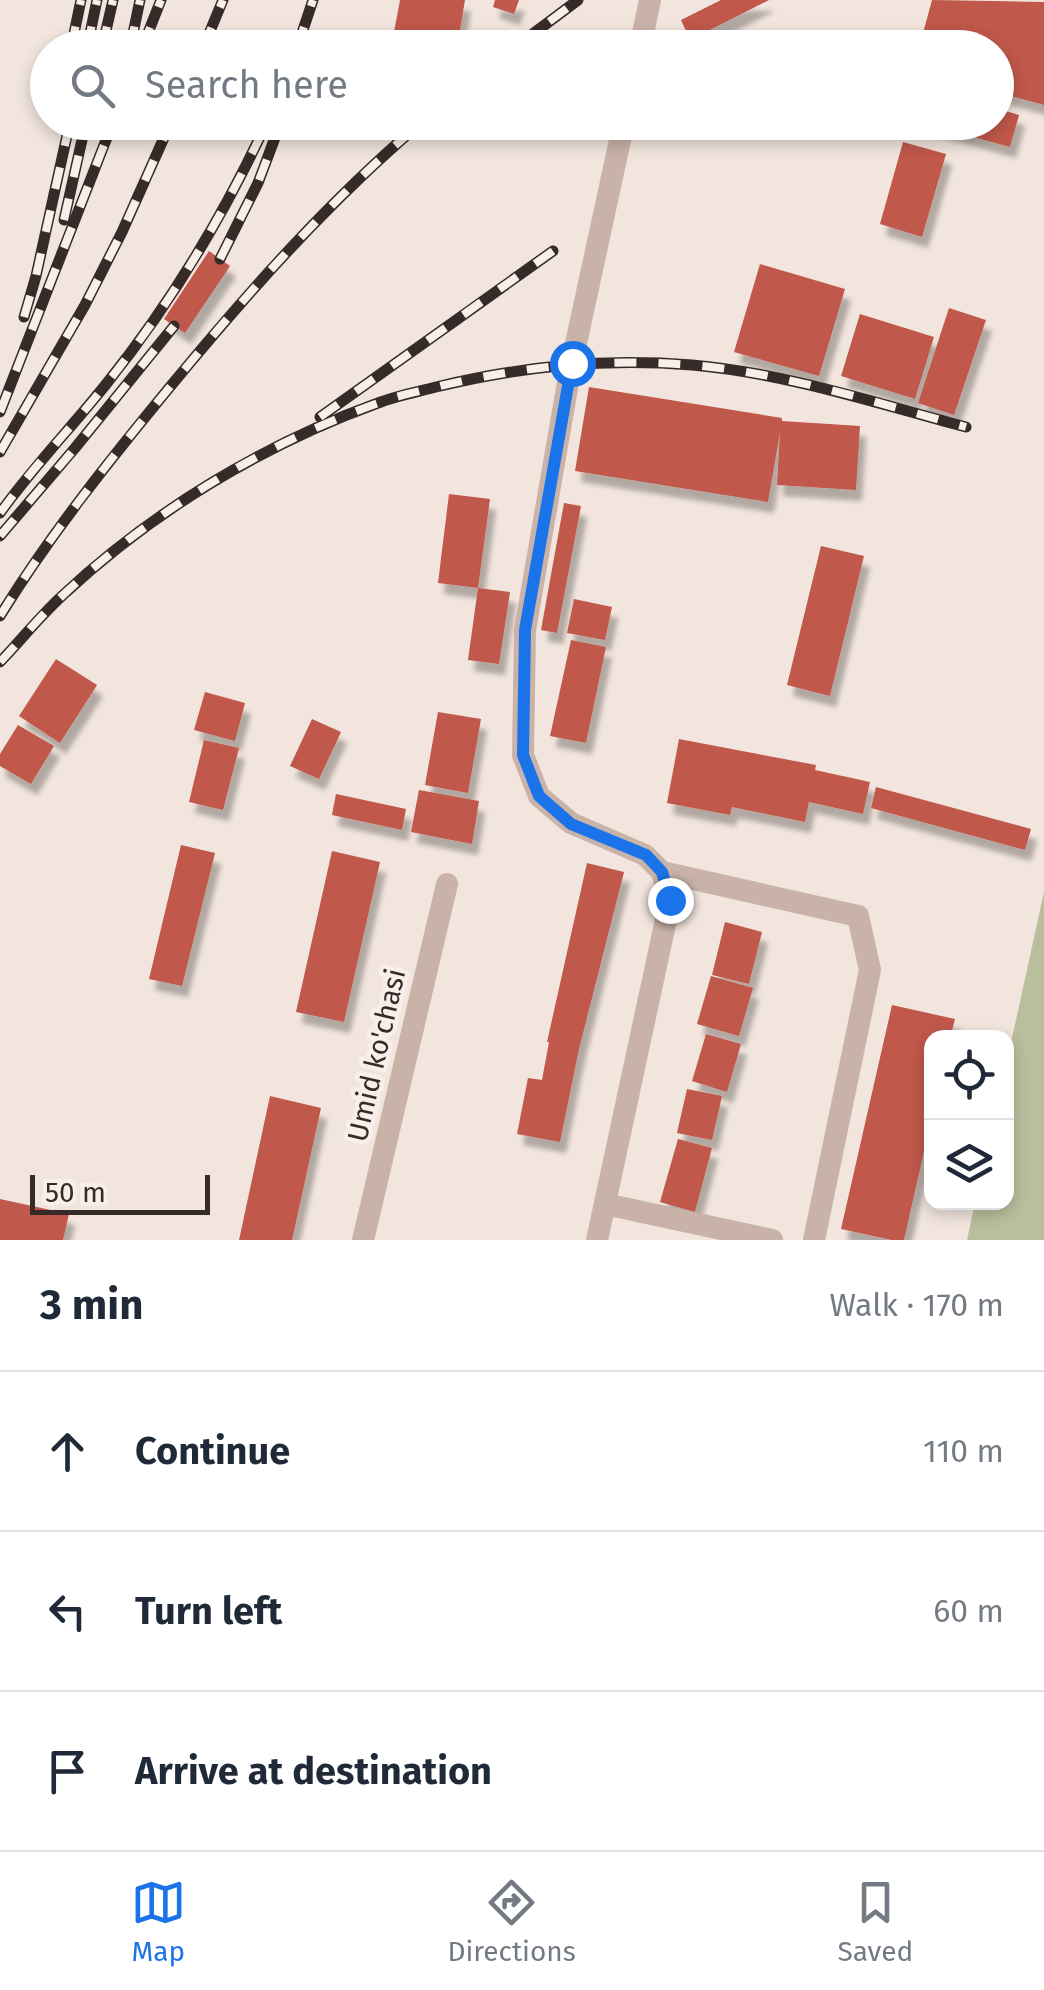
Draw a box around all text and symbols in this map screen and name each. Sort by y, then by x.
search box [30,30,1014,140]
icon: search [65,58,120,113]
text: Search here [145,62,348,108]
route start [550,341,596,387]
route end [648,878,694,924]
street label: Umid ko'chasi [341,965,412,1145]
map controls [924,1030,1014,1210]
button: locate [924,1030,1014,1120]
button: layers [924,1120,1014,1210]
scale bar [30,1170,210,1214]
text: 50 m [45,1176,106,1209]
text: 3 min [40,1280,143,1330]
text: Walk · 170 m [830,1286,1004,1324]
icon: ahead [40,1424,95,1479]
text: Continue [135,1428,290,1474]
text: 110 m [923,1432,1004,1470]
icon: left [40,1584,95,1639]
text: Turn left [135,1588,282,1634]
text: 60 m [933,1592,1004,1630]
icon: arrive [40,1744,95,1799]
text: Arrive at destination [135,1748,492,1794]
tab: Map [131,1875,186,1968]
tab: Directions [447,1875,576,1968]
tab: Saved [837,1875,913,1968]

